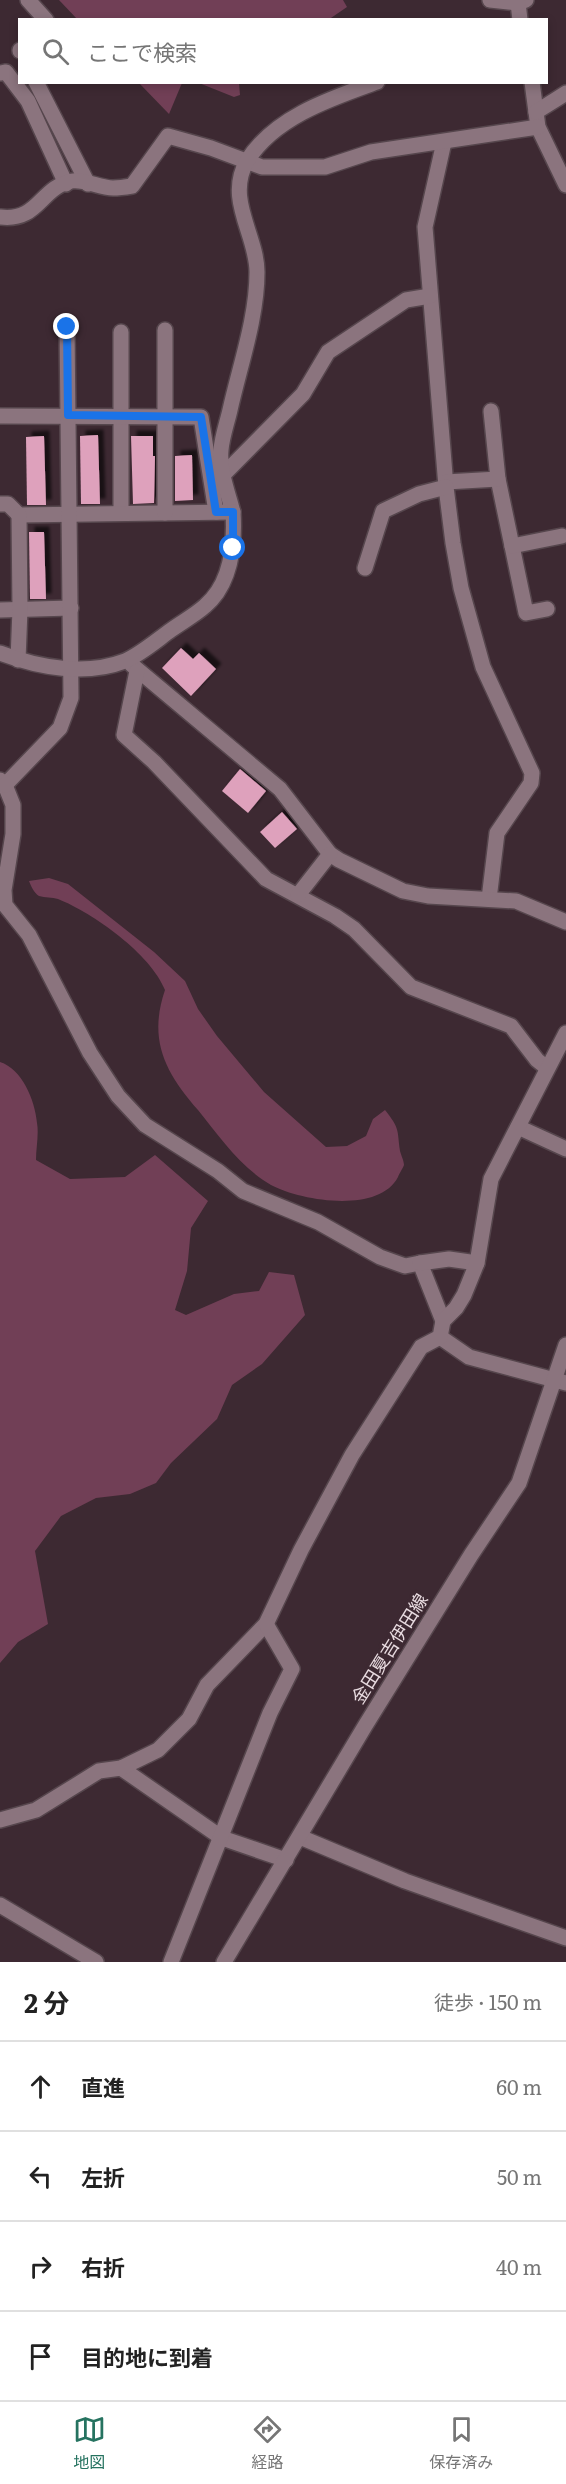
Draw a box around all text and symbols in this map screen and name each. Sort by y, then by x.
search box [18,18,548,84]
icon: search [39,35,72,68]
text: ここで検索 [87,35,197,68]
route end [53,313,79,339]
route start [219,534,245,560]
street label: 金田夏吉伊田線 [344,1588,434,1709]
text: 2 分 [24,1982,69,2021]
text: 徒歩 · 150 m [434,1986,542,2016]
icon: ahead [24,2070,57,2103]
text: 直進 [81,2070,125,2103]
text: 60 m [496,2071,542,2101]
icon: left [24,2160,57,2193]
text: 左折 [81,2160,125,2193]
text: 50 m [497,2161,542,2191]
icon: right [24,2250,57,2283]
text: 右折 [81,2250,125,2283]
text: 40 m [496,2251,542,2281]
icon: arrive [24,2340,57,2373]
text: 目的地に到着 [81,2340,213,2373]
tab: 地図 [73,2413,106,2473]
tab: 経路 [251,2413,284,2473]
tab: 保存済み [429,2413,493,2473]

